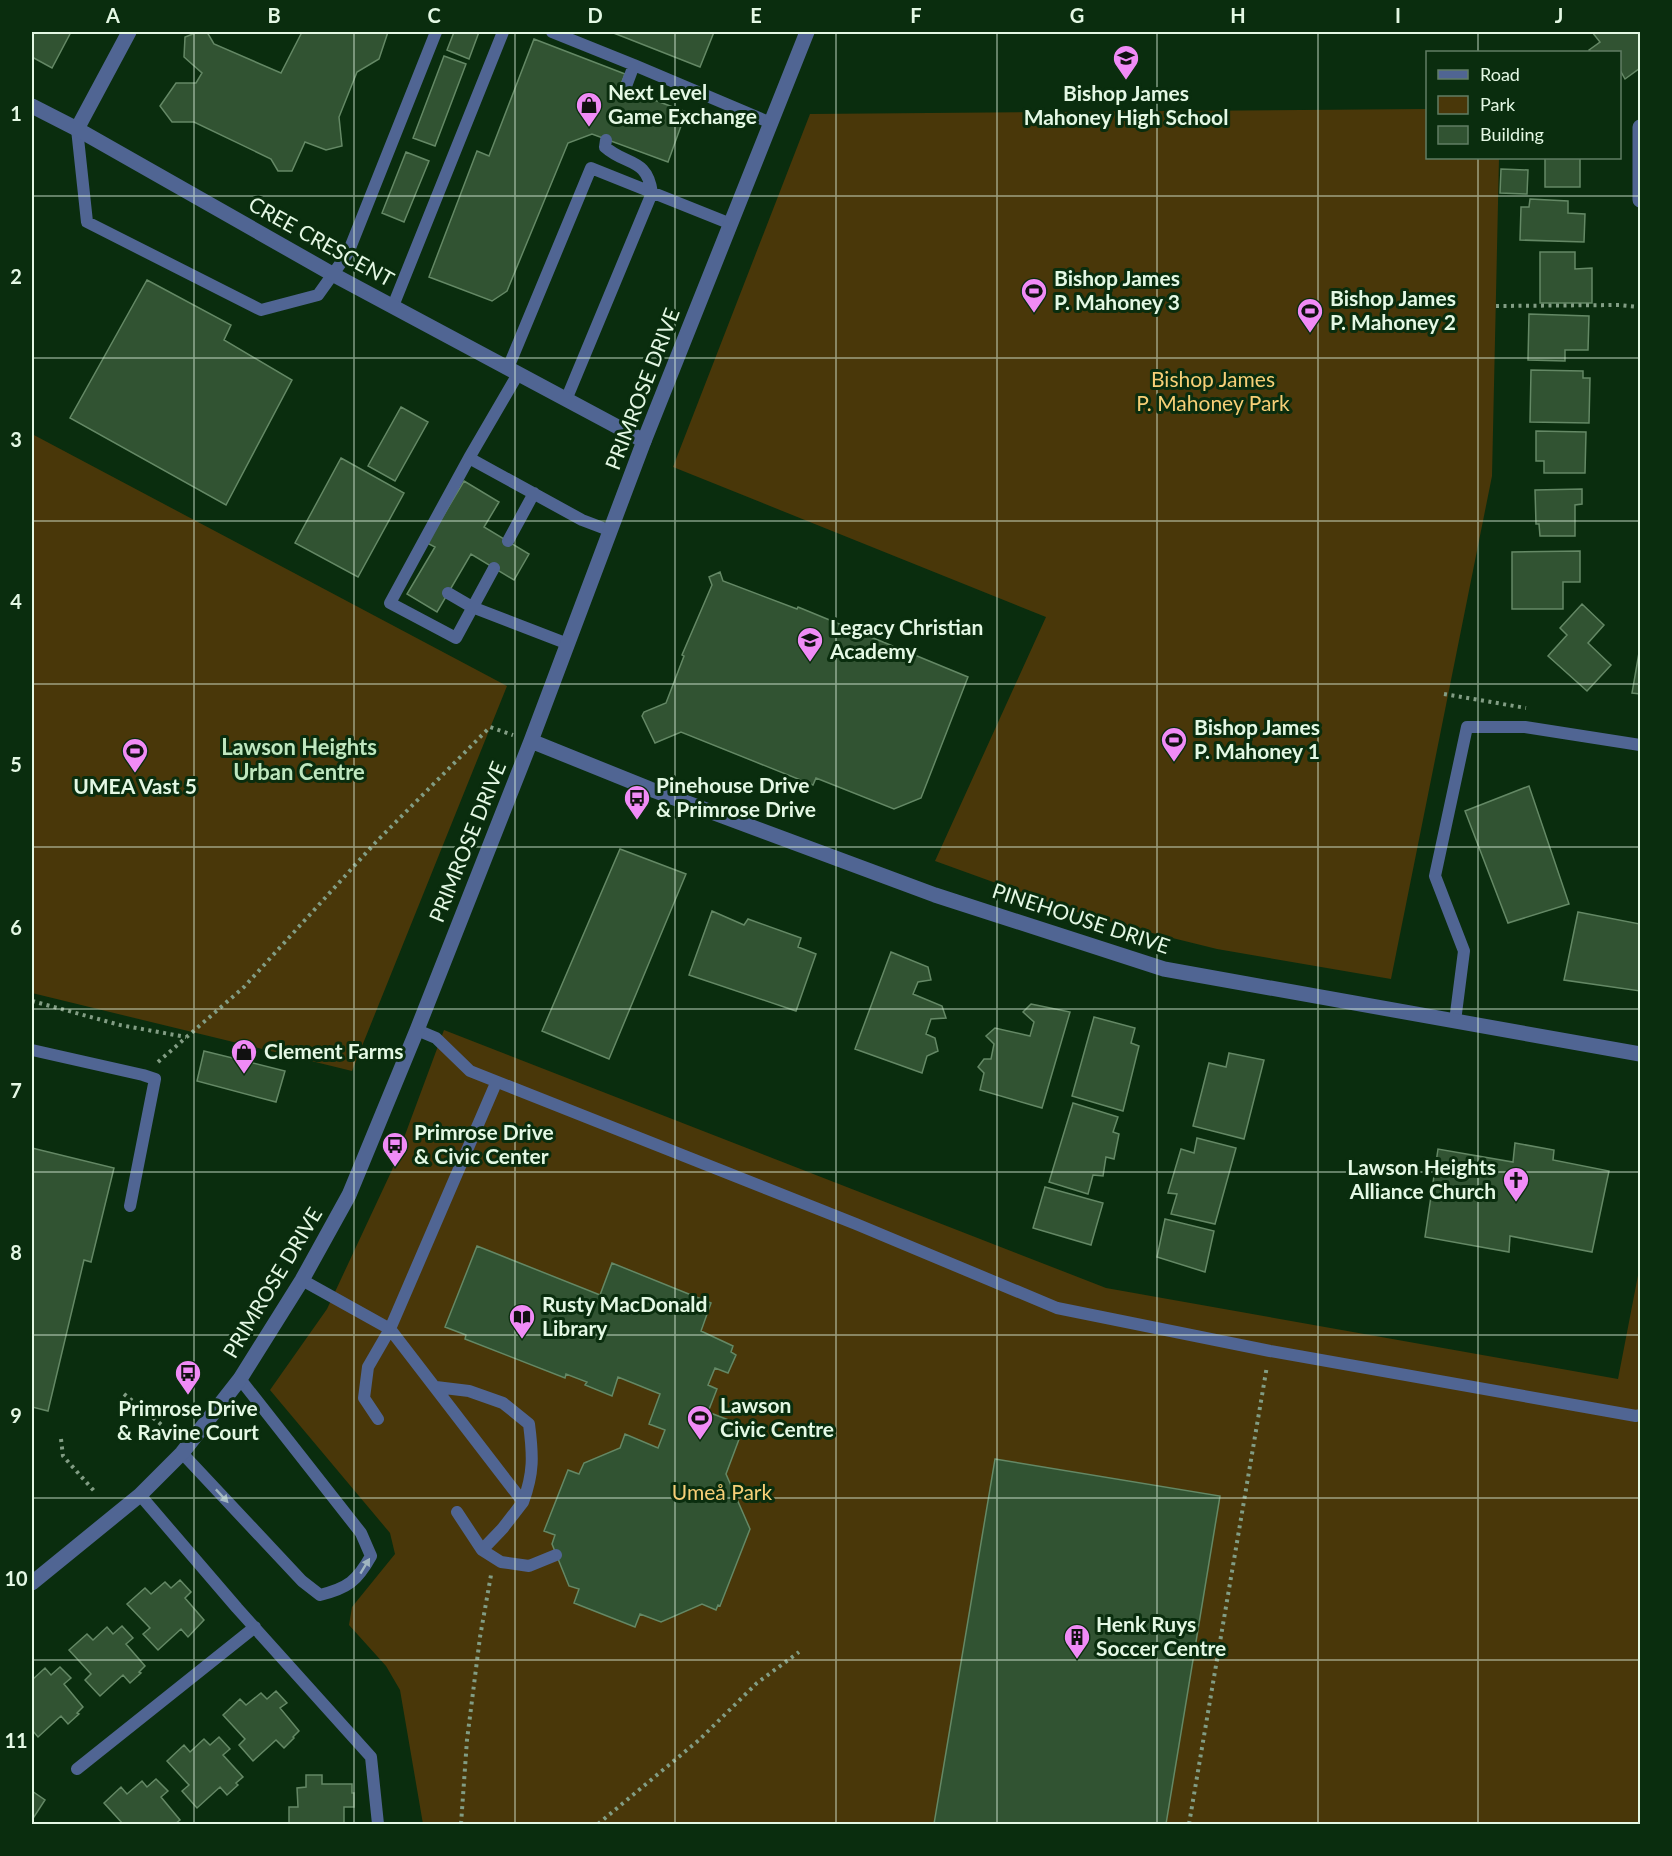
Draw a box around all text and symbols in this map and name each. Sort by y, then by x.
text: A [105,3,120,27]
text: B [267,3,281,27]
text: C [427,3,441,27]
text: D [587,3,603,27]
text: E [750,3,762,27]
text: F [910,3,922,27]
text: G [1070,3,1084,27]
text: H [1230,3,1246,27]
text: I [1395,3,1401,27]
text: J [1555,3,1563,27]
school or university icon: Bishop James Mahoney High School [1111,43,1141,81]
legend [1426,51,1621,159]
text: Road [1480,63,1520,85]
place label: Next Level Game Exchange [608,79,757,128]
place label: Bishop James Mahoney High School [1024,80,1228,129]
shop icon: Next Level Game Exchange [574,90,604,128]
text: Park [1480,93,1516,115]
text: 1 [10,101,22,125]
text: Building [1480,123,1544,145]
street label: CREE CRESCENT [245,190,399,291]
text: 2 [10,264,22,288]
place label: Bishop James P. Mahoney 3 [1054,265,1180,314]
sports icon: Bishop James P. Mahoney 3 [1019,276,1049,314]
place label: Bishop James P. Mahoney 2 [1330,285,1456,334]
sports icon: Bishop James P. Mahoney 2 [1295,296,1325,334]
street label: PRIMROSE DRIVE [599,304,684,473]
park label: Bishop James P. Mahoney Park [1136,366,1290,415]
text: 3 [10,427,22,451]
text: 4 [10,589,22,613]
place label: Legacy Christian Academy [829,614,983,663]
school or university icon: Legacy Christian Academy [795,625,825,663]
place label: Bishop James P. Mahoney 1 [1194,714,1320,763]
sports icon: Bishop James P. Mahoney 1 [1159,725,1189,763]
district label: Lawson Heights Urban Centre [221,733,377,785]
sports icon: UMEA Vast 5 [120,736,150,774]
text: 5 [10,752,22,776]
street label: PRIMROSE DRIVE [423,757,510,925]
place label: Pinehouse Drive & Primrose Drive [656,772,816,821]
place label: UMEA Vast 5 [73,773,197,798]
bus stop icon: Pinehouse Drive & Primrose Drive [622,783,652,821]
street label: PINEHOUSE DRIVE [990,877,1173,958]
text: 6 [10,915,22,939]
shop icon: Clement Farms [229,1037,259,1075]
place label: Clement Farms [264,1038,404,1063]
text: 7 [10,1078,22,1102]
place label: Primrose Drive & Civic Center [414,1119,554,1168]
bus stop icon: Primrose Drive & Civic Center [380,1130,410,1168]
place label: Lawson Heights Alliance Church [1347,1154,1496,1203]
church icon: Lawson Heights Alliance Church [1501,1165,1531,1203]
street label: PRIMROSE DRIVE [217,1202,327,1362]
text: 8 [10,1240,22,1264]
place label: Rusty MacDonald Library [542,1291,707,1340]
library icon: Rusty MacDonald Library [507,1302,537,1340]
bus stop icon: Primrose Drive & Ravine Court [173,1358,203,1396]
place label: Lawson Civic Centre [720,1392,834,1441]
place label: Primrose Drive & Ravine Court [117,1395,259,1444]
text: 9 [10,1403,22,1427]
sports icon: Lawson Civic Centre [685,1403,715,1441]
park label: Umeå Park [672,1479,772,1504]
one-way arrow [215,1488,229,1503]
one-way arrow [359,1558,370,1574]
text: 10 [4,1566,28,1590]
place label: Henk Ruys Soccer Centre [1096,1611,1226,1660]
building icon: Henk Ruys Soccer Centre [1062,1622,1092,1660]
text: 11 [4,1728,28,1752]

